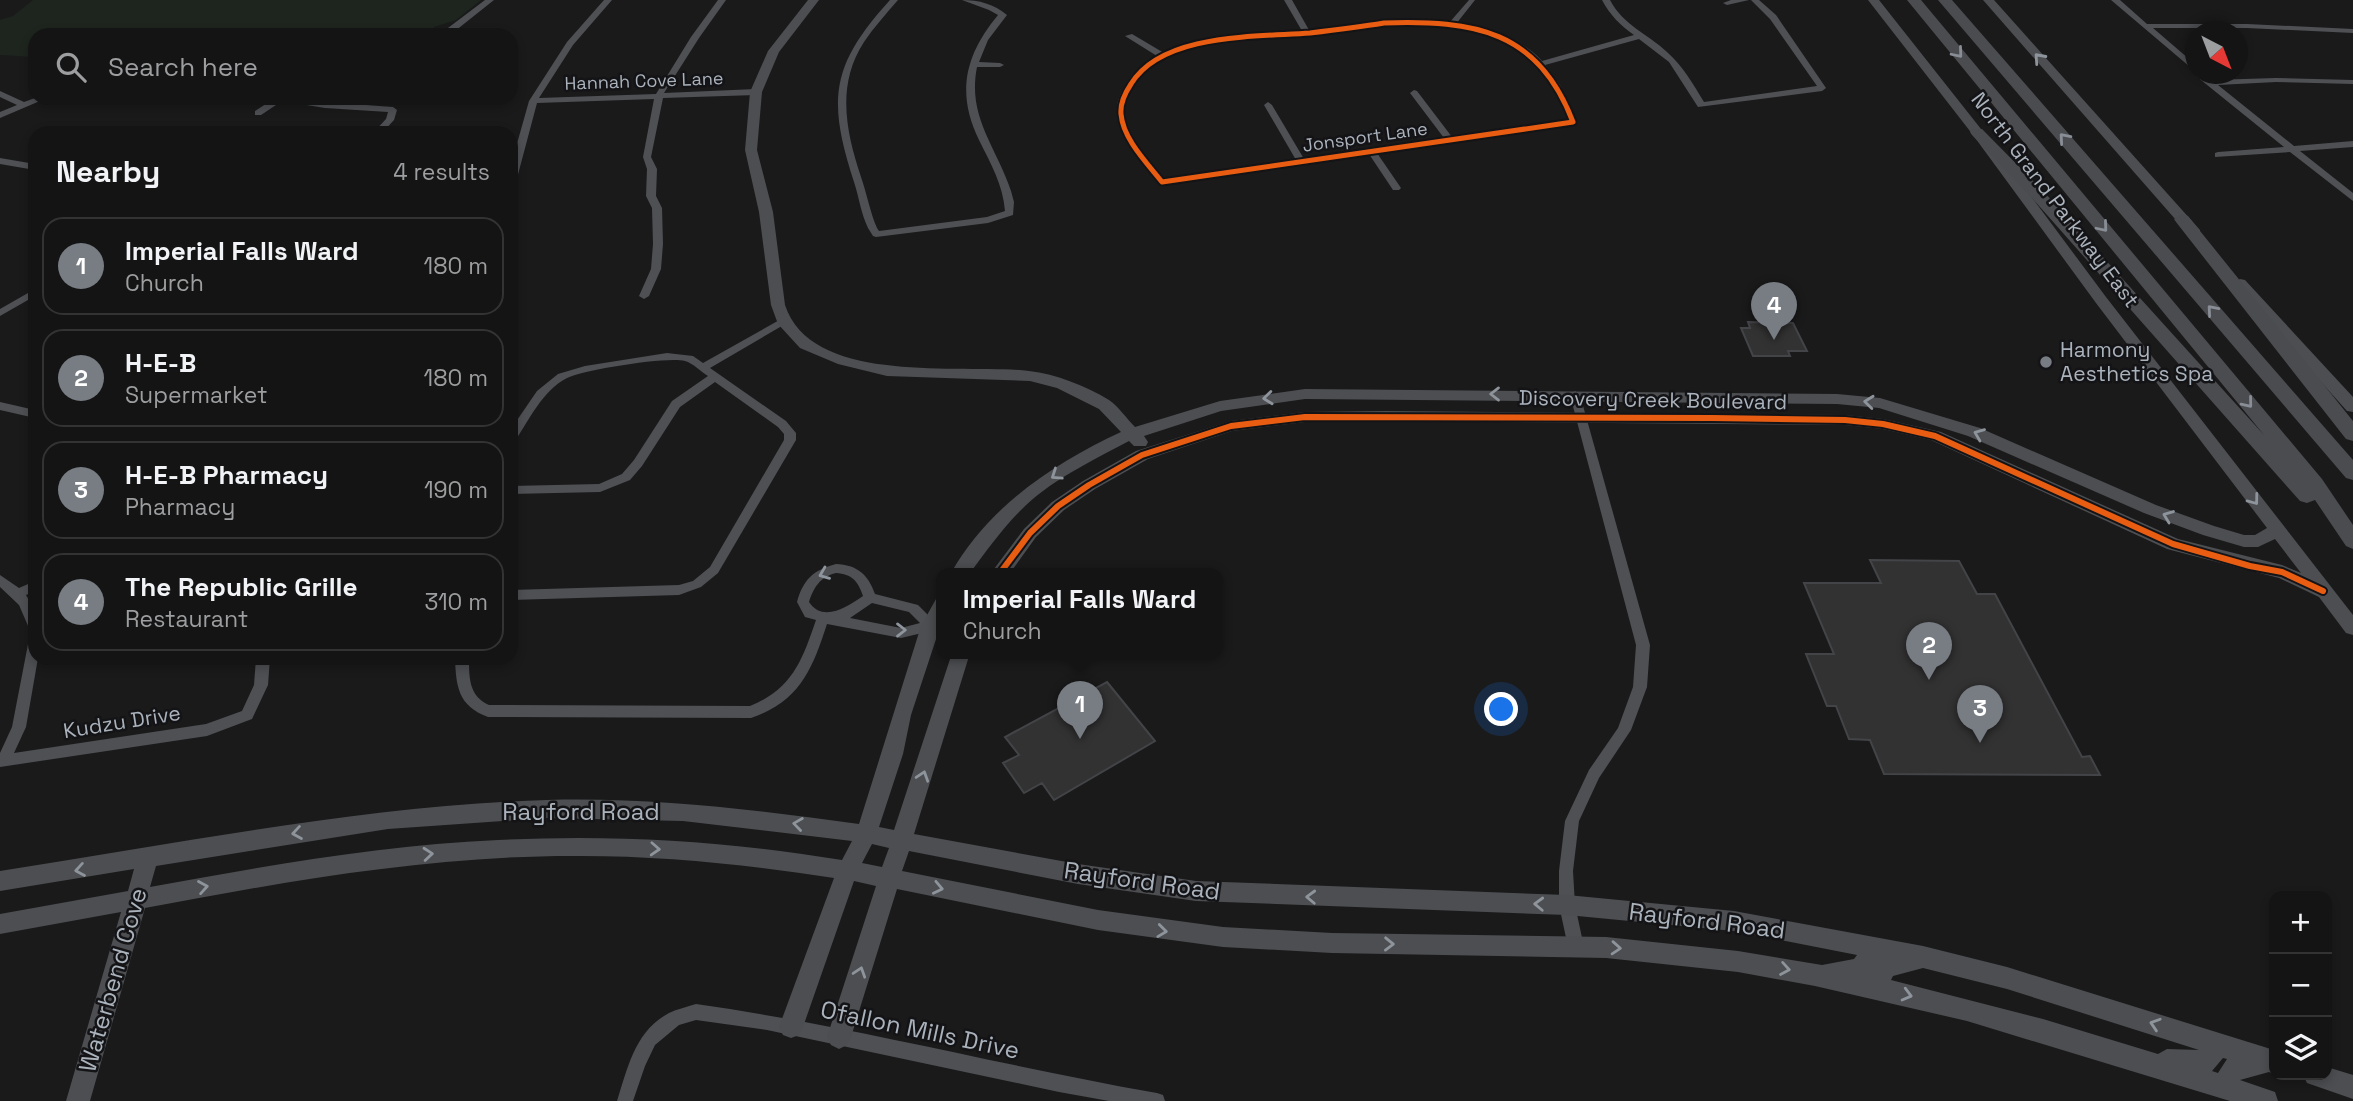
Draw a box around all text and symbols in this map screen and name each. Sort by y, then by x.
north arrow [2185,21,2248,84]
search box [28,28,518,105]
one-way arrow [1950,44,1962,57]
icon: search [52,48,90,86]
text: Search here [108,50,258,84]
one-way arrow [2035,53,2047,66]
street label: Hannah Cove Lane [564,66,724,95]
street label: North Grand Parkway East [1966,87,2145,313]
street label: Jonsport Lane [1301,116,1429,157]
one-way arrow [2060,133,2072,146]
text: Nearby [56,152,160,191]
text: 4 results [393,157,490,187]
one-way arrow [2095,220,2108,232]
text: Imperial Falls Ward [125,234,359,268]
text: 1 [76,251,86,281]
text: 180 m [424,251,488,281]
text: Church [125,268,204,298]
pin: 4 [1751,282,1797,340]
one-way arrow [2208,306,2220,319]
place label: Harmony Aesthetics Spa [2060,336,2213,387]
text: H-E-B [125,346,196,380]
marker: Harmony Aesthetics Spa [2038,354,2054,370]
text: 2 [74,363,88,393]
text: 180 m [424,363,488,393]
text: Supermarket [125,380,267,410]
street label: Discovery Creek Boulevard [1519,384,1787,415]
one-way arrow [1489,386,1500,402]
one-way arrow [1262,390,1273,405]
one-way arrow [1863,395,1874,410]
one-way arrow [2240,395,2252,408]
one-way arrow [1974,429,1986,443]
text: H-E-B Pharmacy [125,458,328,492]
one-way arrow [1051,467,1064,479]
text: 3 [74,475,88,505]
text: 190 m [424,475,488,505]
text: Pharmacy [125,492,235,522]
one-way arrow [2246,492,2258,505]
one-way arrow [2162,510,2174,524]
one-way arrow [819,566,831,580]
popup [936,568,1223,659]
text: The Republic Grille [125,570,357,604]
text: Imperial Falls Ward [963,582,1196,616]
text: 4 [74,587,88,617]
text: 310 m [424,587,488,617]
text: Restaurant [125,604,248,634]
text: Church [963,616,1042,646]
one-way arrow [896,622,907,638]
pin: 2 [1906,622,1952,680]
pin: 1 [1057,681,1103,739]
pin: 3 [1957,685,2003,743]
your location [1484,692,1518,726]
street label: Kudzu Drive [61,699,183,744]
one-way arrow [915,770,929,782]
street label: Rayford Road [502,796,660,827]
one-way arrow [792,817,804,832]
one-way arrow [291,825,303,840]
one-way arrow [650,841,661,856]
one-way arrow [422,847,434,862]
street label: Rayford Road [1062,854,1222,907]
one-way arrow [74,862,86,877]
one-way arrow [197,880,209,895]
one-way arrow [932,880,944,895]
street label: Waterbend Cove [71,884,154,1075]
one-way arrow [1306,890,1317,905]
map controls [2269,891,2332,1080]
button: + [2269,891,2332,954]
one-way arrow [1533,896,1543,912]
street label: Rayford Road [1627,896,1787,945]
one-way arrow [1156,923,1167,938]
one-way arrow [1384,936,1394,952]
one-way arrow [1611,940,1622,955]
button: − [2269,954,2332,1017]
one-way arrow [1779,961,1791,976]
one-way arrow [852,967,866,979]
one-way arrow [1901,987,1913,1001]
street label: Ofallon Mills Drive [818,993,1022,1066]
one-way arrow [2149,1017,2161,1032]
button: layers [2269,1017,2332,1080]

